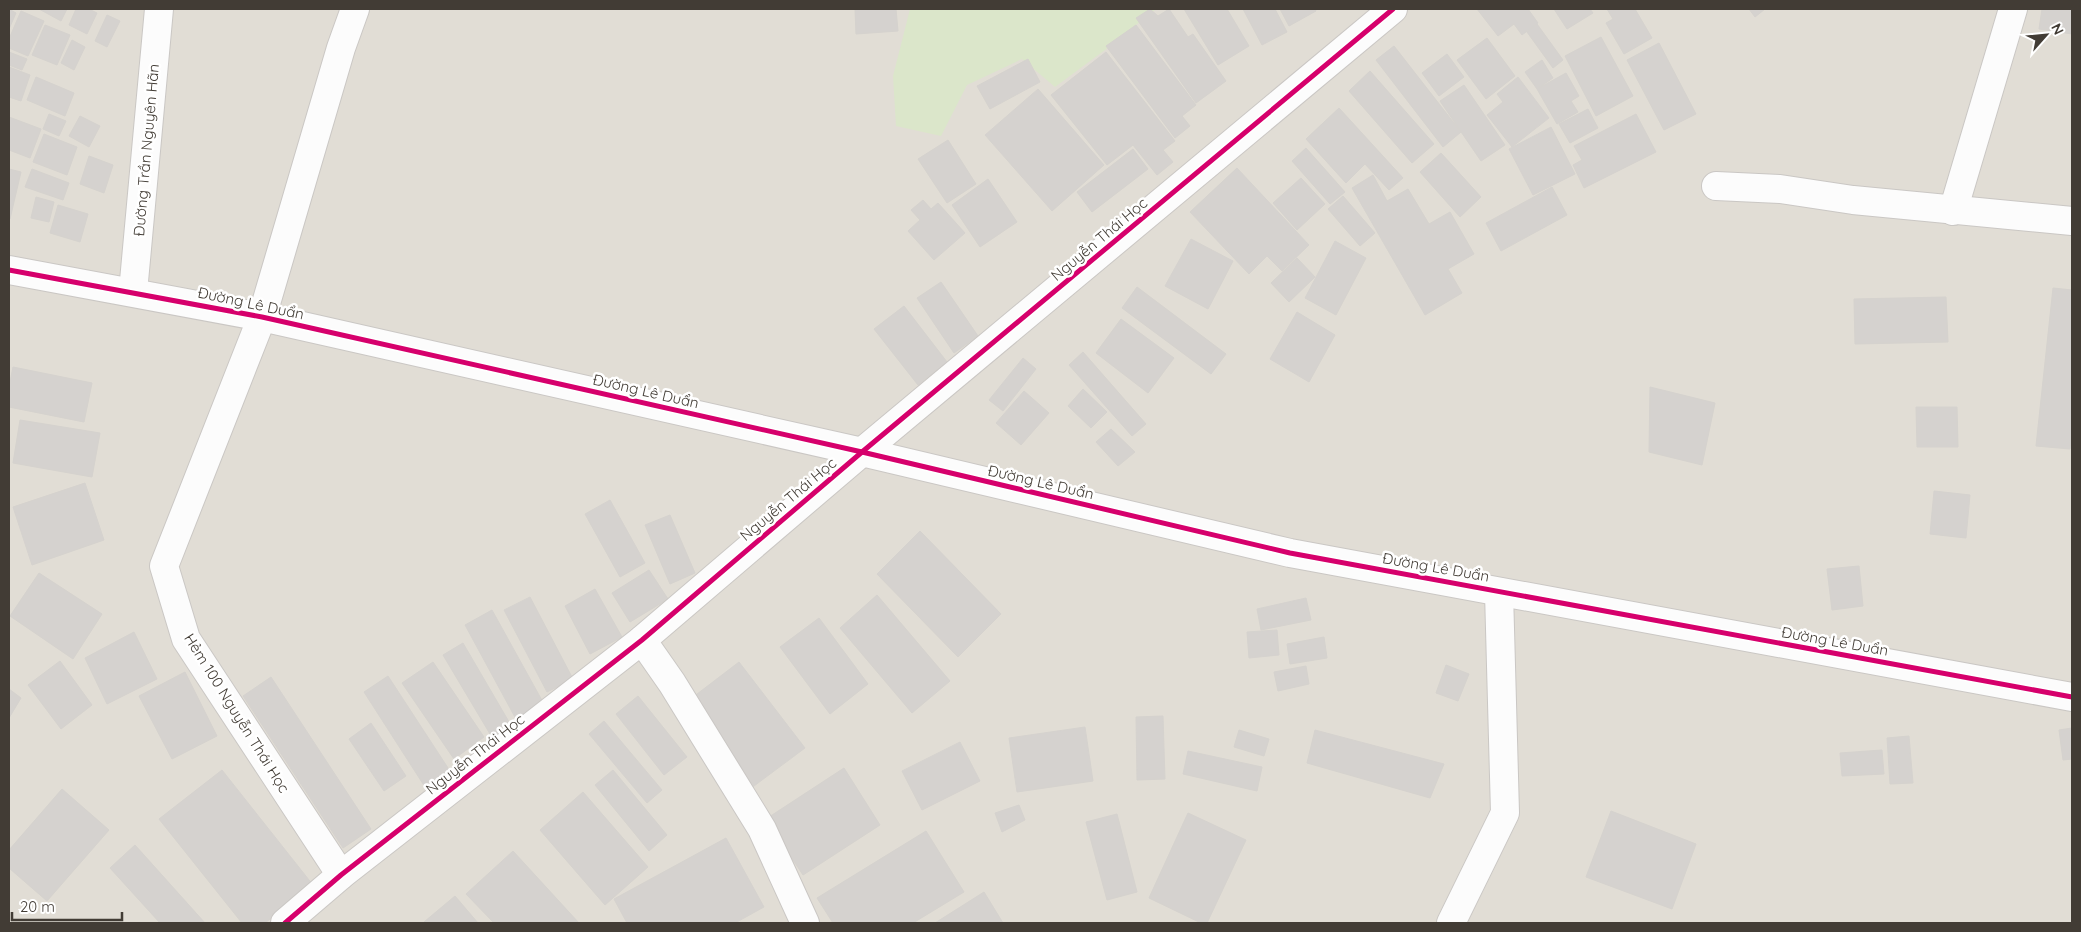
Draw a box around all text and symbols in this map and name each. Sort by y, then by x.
north arrow [2021,10,2071,60]
text: N [2047,20,2068,38]
street label: Đường Trần Nguyên Hãn [129,63,163,237]
street label: Nguyễn Thái Học [1047,193,1151,285]
street label: Đường Lê Duẩn [196,282,306,324]
street label: Đường Lê Duẩn [591,370,701,412]
street label: Nguyễn Thái Học [736,453,840,545]
street label: Đường Lê Duẩn [986,461,1096,503]
street label: Đường Lê Duẩn [1381,548,1491,586]
street label: Đường Lê Duẩn [1780,622,1890,660]
street label: Hẻm 100 Nguyễn Thái Học [180,630,294,796]
street label: Nguyễn Thái Học [422,709,528,798]
scale bar [12,890,122,922]
text: 20 m [20,897,55,916]

